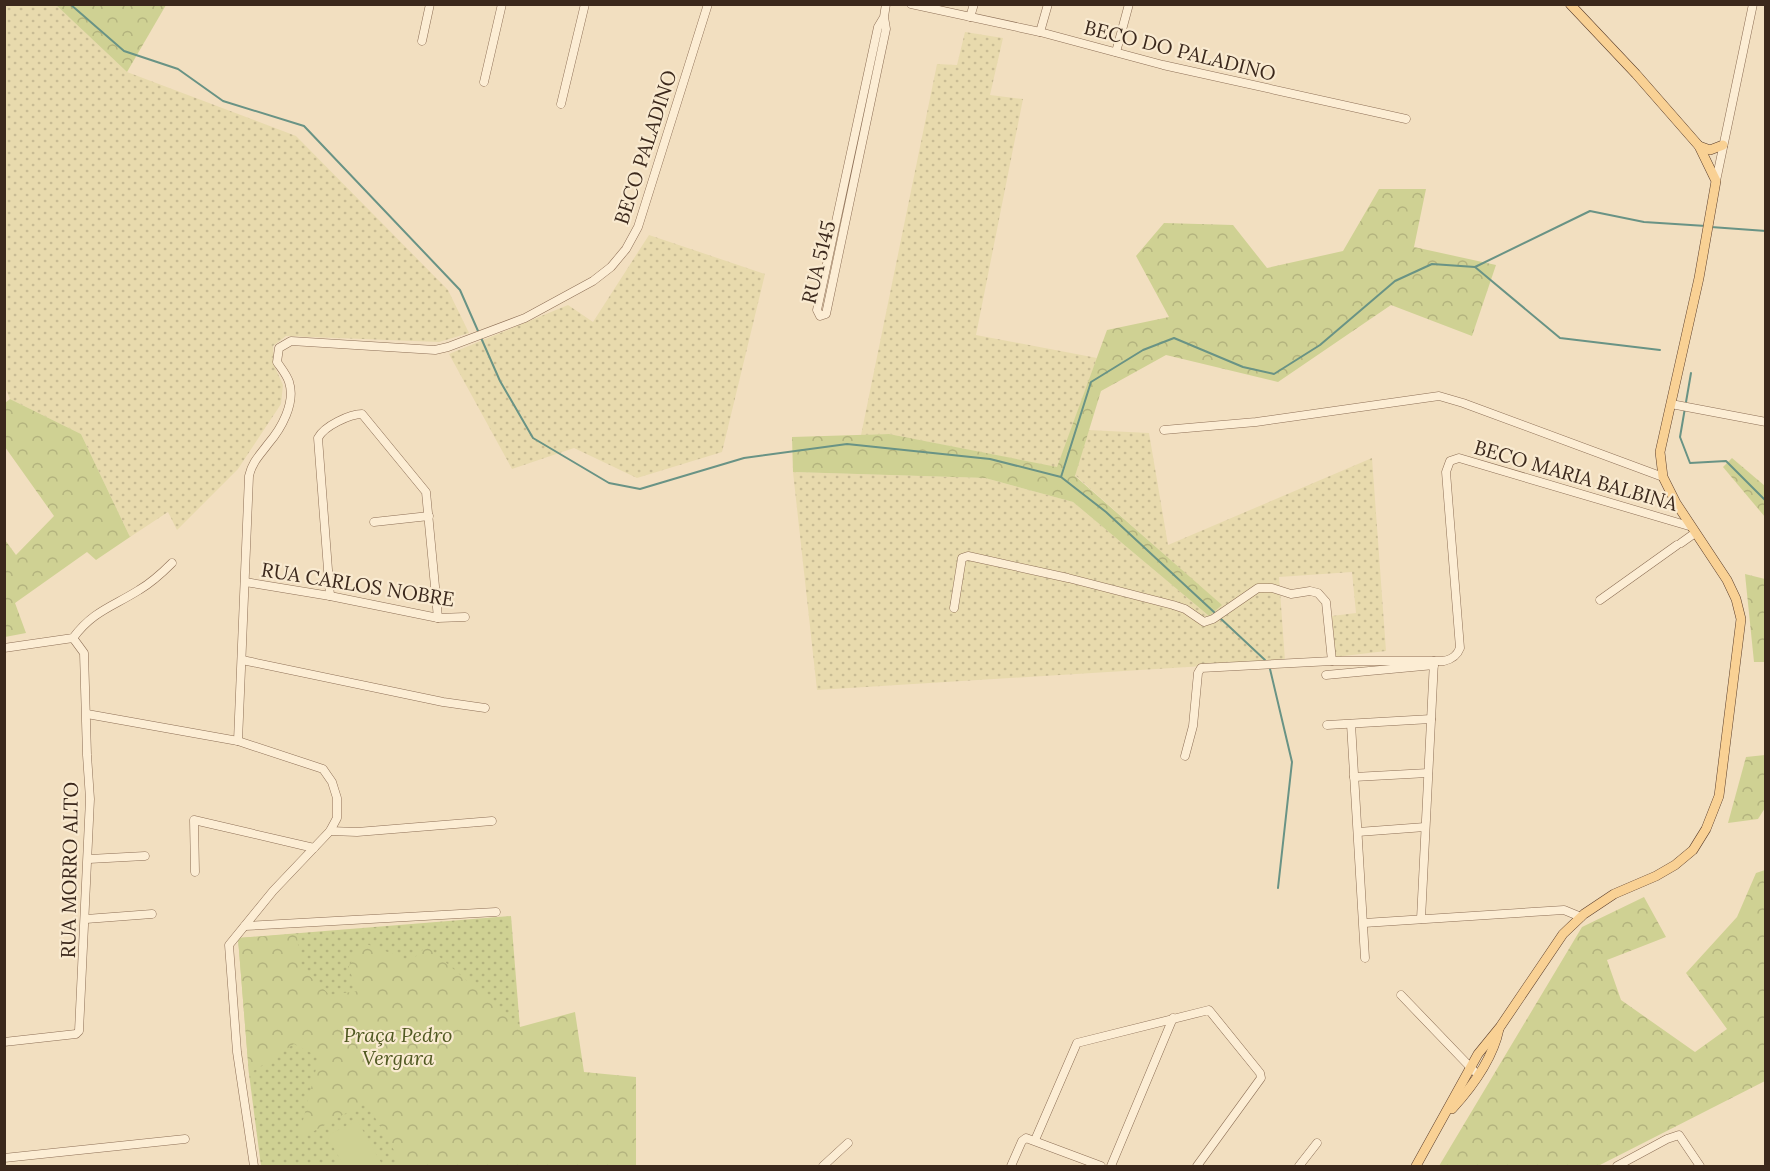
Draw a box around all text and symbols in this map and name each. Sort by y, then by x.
street label: BECO DO PALADINO [1082,14,1278,86]
street label: BECO PALADINO [608,67,682,227]
street label: RUA 5145 [796,218,840,306]
street label: BECO MARIA BALBINA [1471,434,1681,516]
street label: RUA CARLOS NOBRE [260,556,456,612]
street label: RUA MORRO ALTO [55,781,83,959]
park label: Praça Pedro Vergara [343,1022,453,1070]

